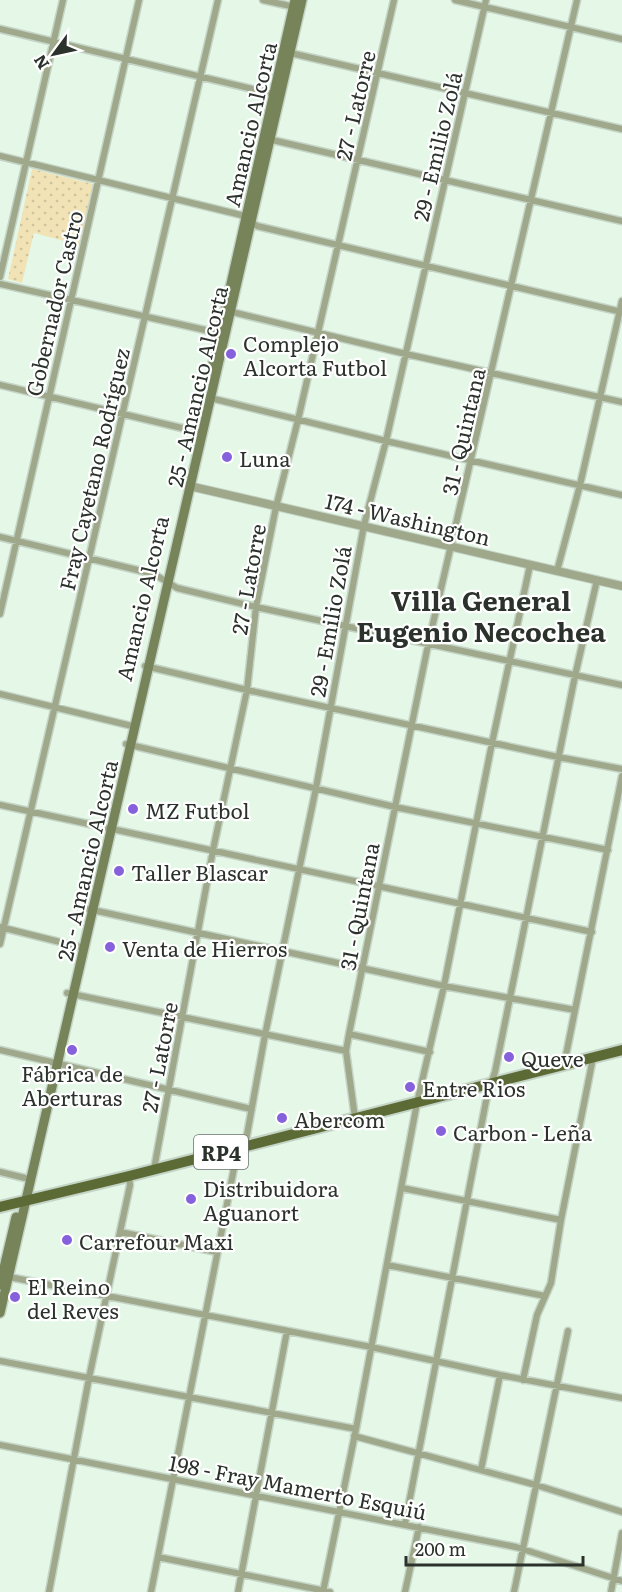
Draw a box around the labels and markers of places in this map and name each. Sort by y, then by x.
place label: Complejo Alcorta Futbol [243,327,387,382]
marker: Complejo Alcorta Futbol [224,347,238,361]
place label: Luna [239,442,291,473]
marker: Luna [220,450,234,464]
place label: MZ Futbol [145,794,249,825]
marker: MZ Futbol [126,802,140,816]
place label: Taller Blascar [131,856,268,887]
marker: Taller Blascar [112,864,126,878]
place label: Venta de Hierros [122,932,287,963]
marker: Venta de Hierros [103,940,117,954]
place label: Queve [521,1042,584,1073]
marker: Fábrica de Aberturas [65,1043,79,1057]
marker: Queve [502,1050,516,1064]
place label: Fábrica de Aberturas [21,1057,123,1112]
place label: Entre Rios [422,1072,525,1103]
marker: Entre Rios [403,1080,417,1094]
place label: Abercom [294,1103,385,1134]
marker: Abercom [275,1111,289,1125]
place label: Carbon - Leña [453,1116,593,1147]
marker: Carbon - Leña [434,1124,448,1138]
place label: Distribuidora Aguanort [203,1172,340,1227]
marker: Distribuidora Aguanort [184,1192,198,1206]
place label: Carrefour Maxi [79,1225,234,1256]
marker: Carrefour Maxi [60,1233,74,1247]
place label: El Reino del Reves [27,1270,119,1325]
marker: El Reino del Reves [8,1290,22,1304]

